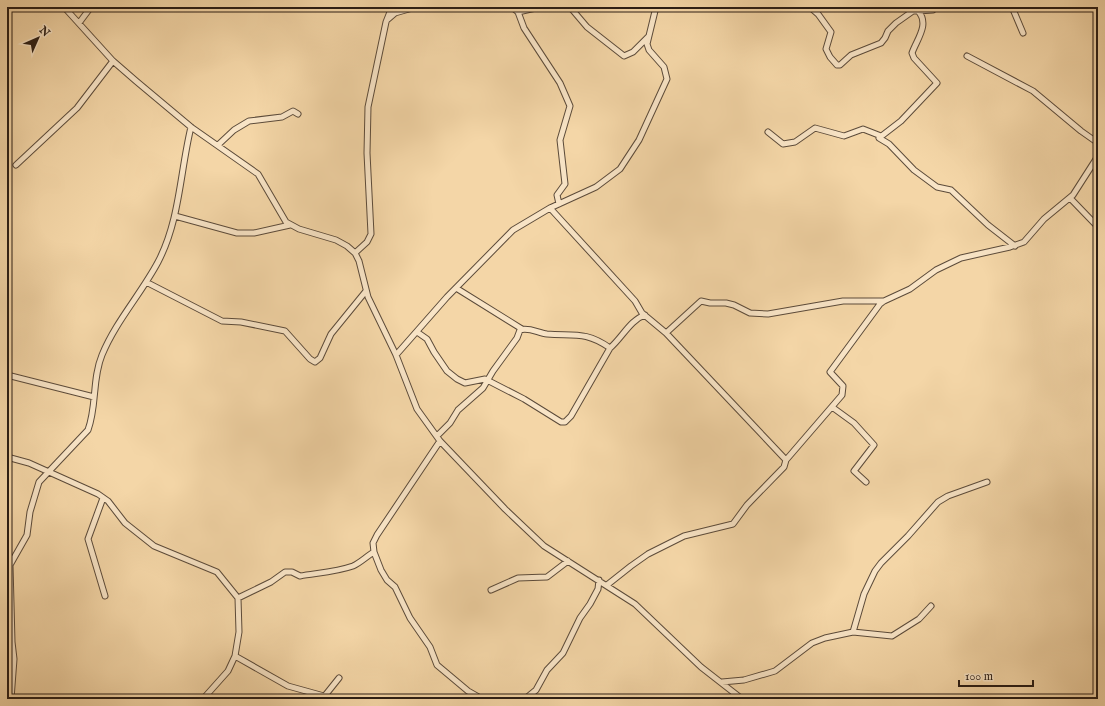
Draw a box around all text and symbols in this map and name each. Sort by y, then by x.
north arrow [18,18,58,58]
text: N [35,23,53,40]
scale bar [959,662,1033,688]
text: 100 m [965,669,993,684]

